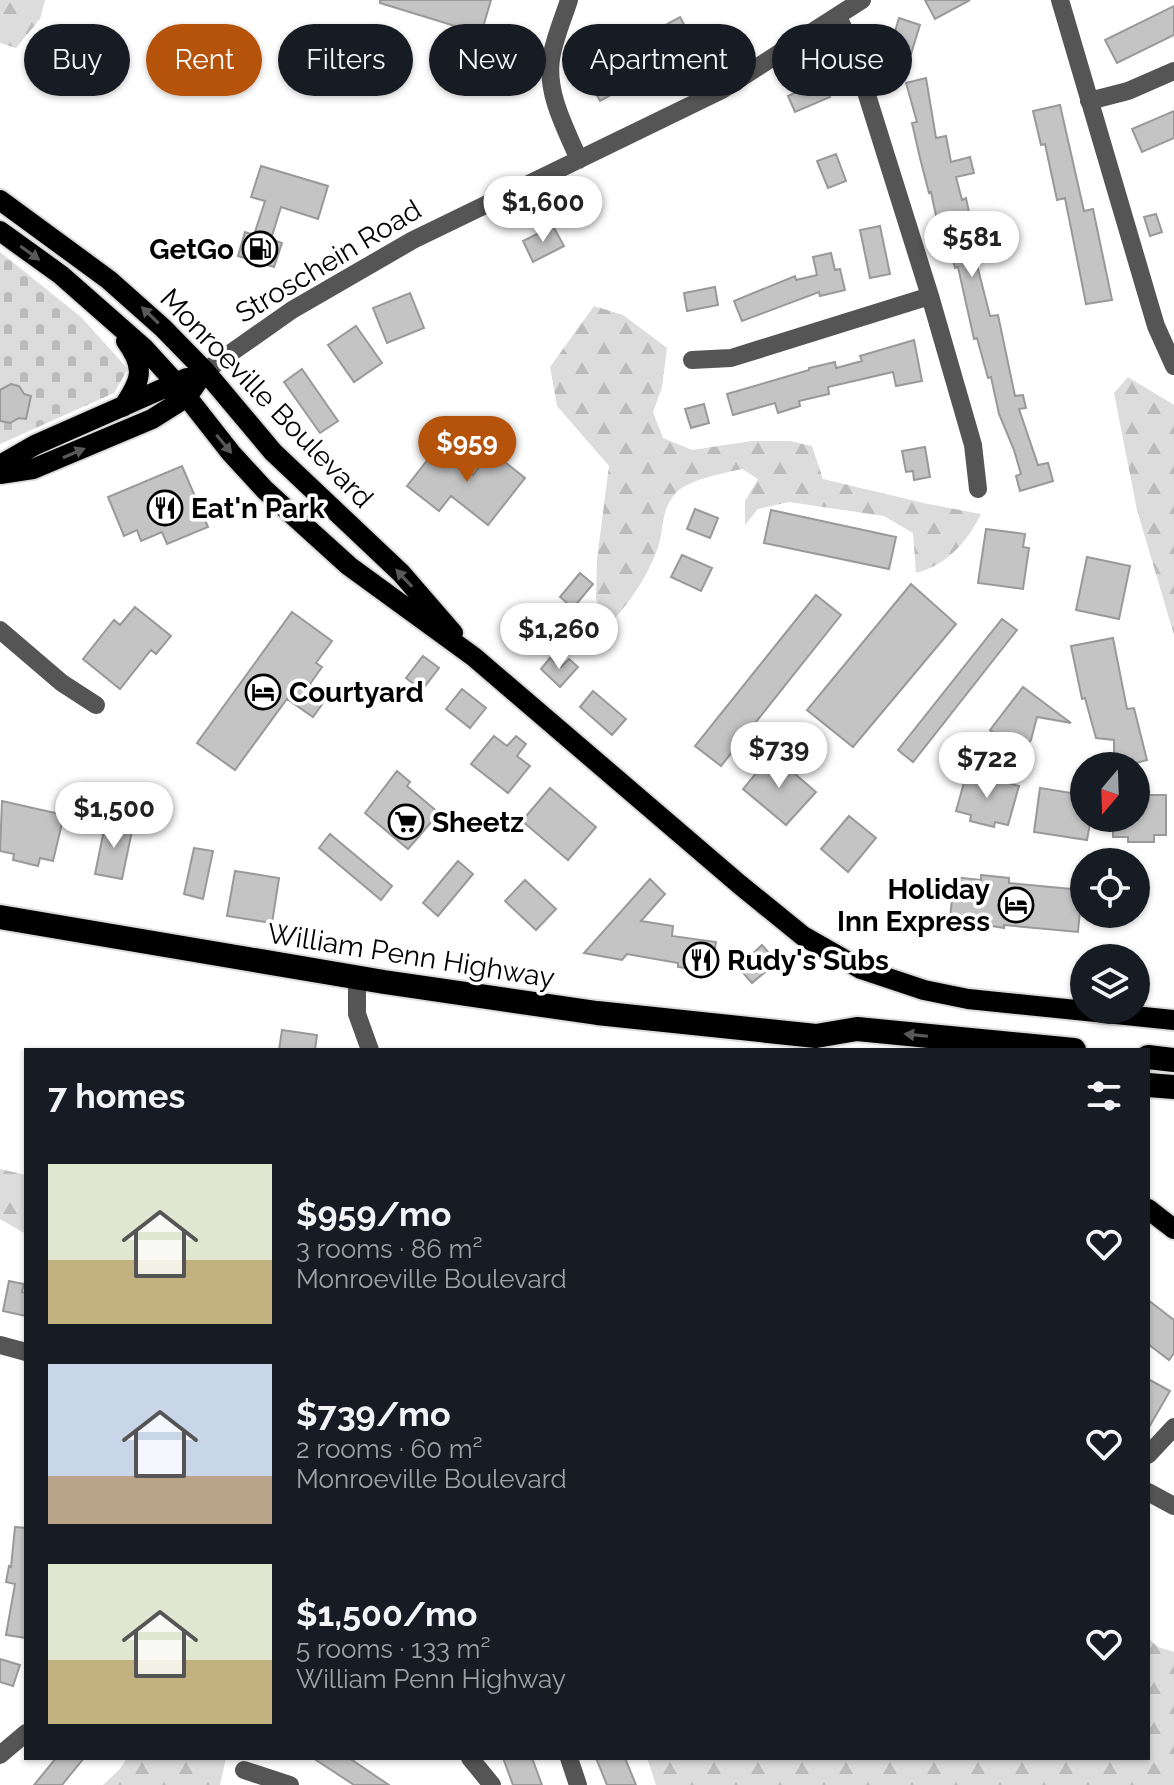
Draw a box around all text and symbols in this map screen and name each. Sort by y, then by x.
chip: Buy [24,24,130,96]
chip: Rent [146,24,262,96]
chip: Filters [278,24,413,96]
chip: New [429,24,546,96]
chip: Apartment [562,24,756,96]
chip: House [772,24,912,96]
pin: $1,600 [478,176,608,244]
text: $1,600 [501,187,585,217]
street label: Stroschein Road [230,193,427,330]
pin: $581 [925,211,1019,279]
text: $581 [942,222,1002,252]
fuel station icon: GetGo [241,230,279,268]
place label: GetGo [149,233,234,266]
one-way arrow [20,245,41,260]
street label: Monroeville Boulevard [154,282,380,515]
one-way arrow [141,307,160,325]
pin: $959 [420,416,514,484]
text: $959 [436,427,498,457]
one-way arrow [215,434,232,454]
one-way arrow [63,446,86,459]
restaurant icon: Eat'n Park [146,489,184,527]
place label: Eat'n Park [191,492,325,525]
one-way arrow [395,568,413,587]
pin: $1,260 [494,603,624,671]
text: $1,260 [518,614,600,644]
hotel icon: Courtyard [244,673,282,711]
place label: Courtyard [289,676,424,709]
pin: $739 [732,722,826,790]
pin: $722 [940,732,1034,800]
text: $739 [749,733,809,763]
text: $722 [957,743,1017,773]
north arrow [1070,752,1150,832]
map controls [1070,752,1150,1024]
pin: $1,500 [49,782,179,850]
text: $1,500 [73,793,155,823]
supermarket icon: Sheetz [387,803,425,841]
place label: Sheetz [432,806,524,839]
button: locate [1070,848,1150,928]
place label: Holiday Inn Express [837,873,991,938]
hotel icon: Holiday Inn Express [997,886,1035,924]
street label: William Penn Highway [265,916,557,995]
restaurant icon: Rudy's Subs [682,941,720,979]
place label: Rudy's Subs [727,944,889,977]
button: layers [1070,944,1150,1024]
one-way arrow [903,1028,928,1041]
icon: filters [1082,1074,1126,1118]
text: 7 homes [48,1076,185,1116]
text: $959/mo [296,1194,451,1234]
icon: home [112,1196,208,1292]
icon: heart [1082,1222,1126,1266]
text: 3 rooms · 86 m² [296,1234,483,1264]
text: Monroeville Boulevard [296,1264,567,1294]
text: $739/mo [296,1394,451,1434]
icon: home [112,1396,208,1492]
icon: heart [1082,1422,1126,1466]
text: 2 rooms · 60 m² [296,1434,483,1464]
text: Monroeville Boulevard [296,1464,567,1494]
text: $1,500/mo [296,1594,477,1634]
icon: home [112,1596,208,1692]
icon: heart [1082,1622,1126,1666]
text: 5 rooms · 133 m² [296,1634,491,1664]
text: William Penn Highway [296,1664,566,1694]

